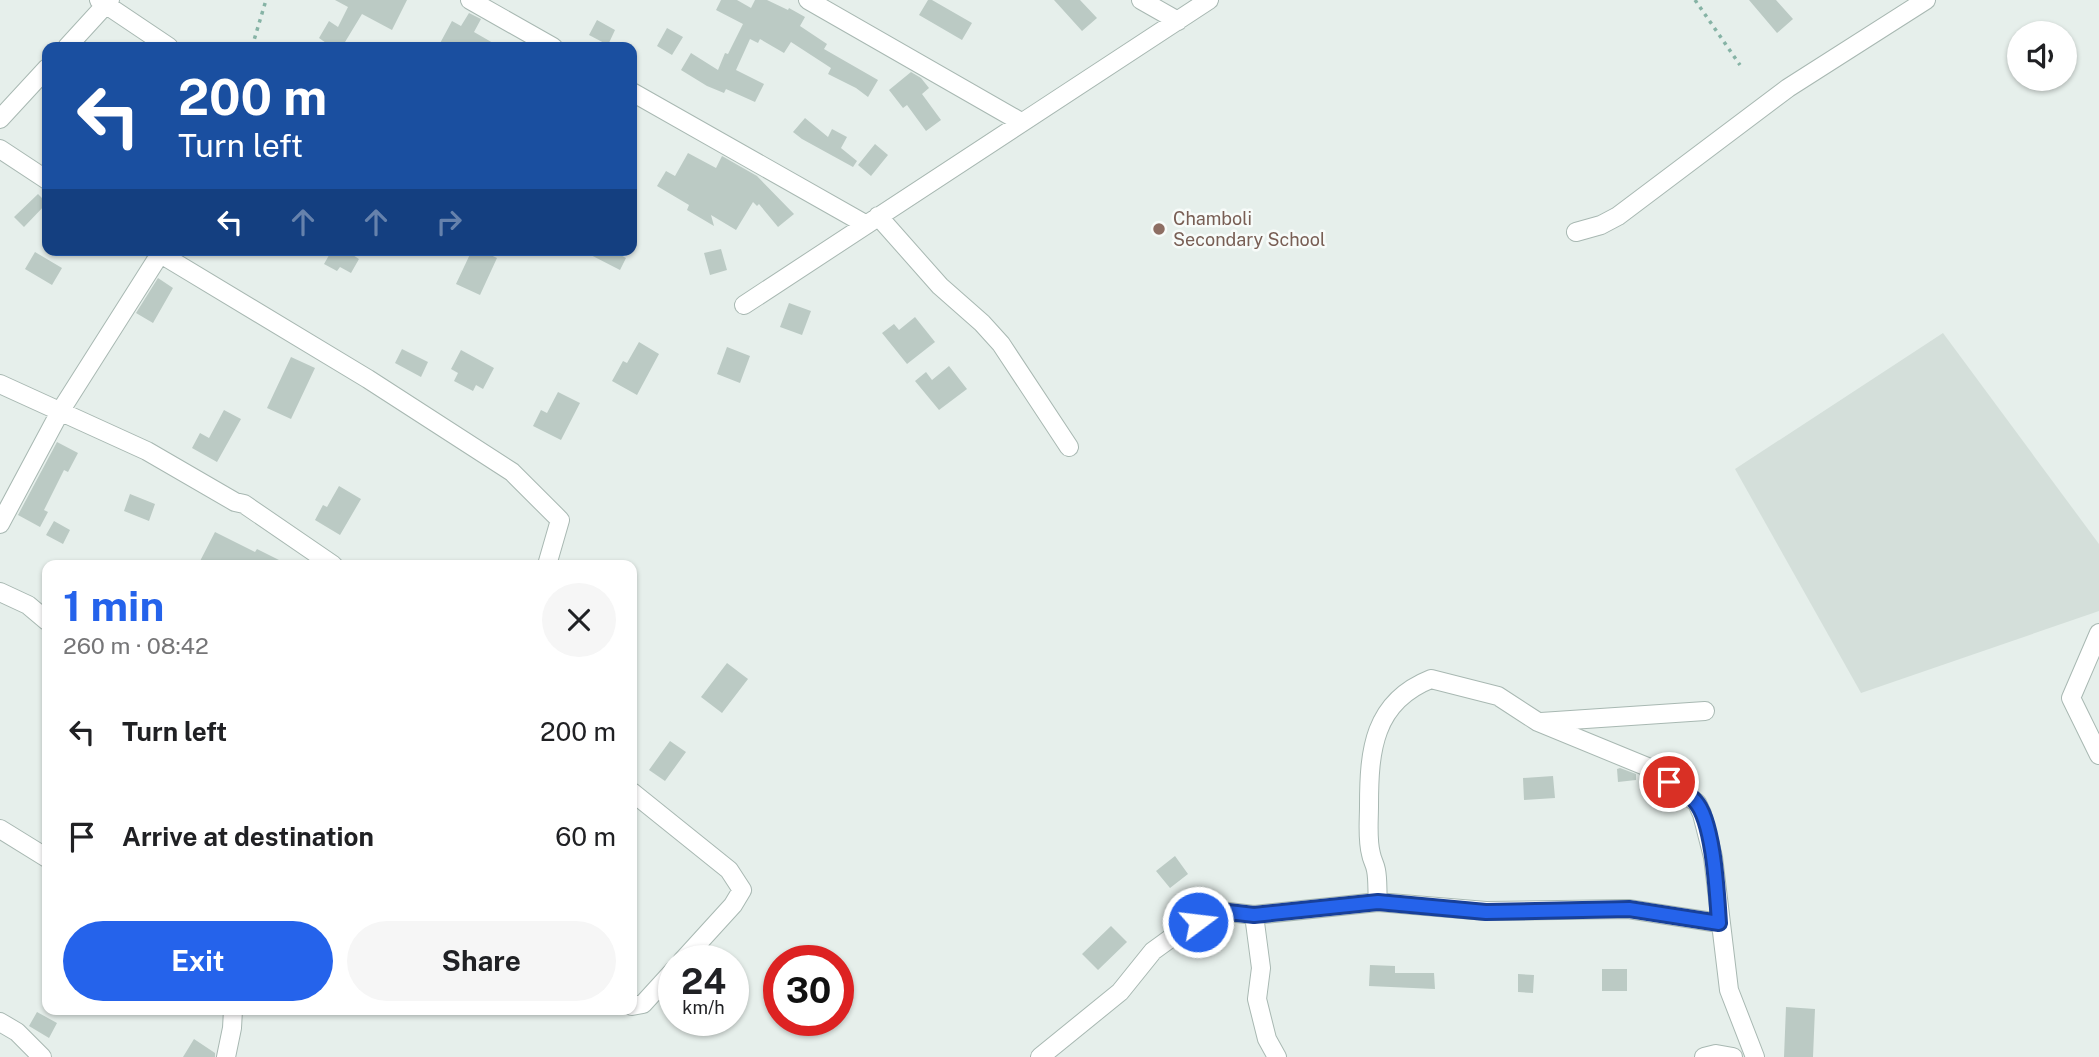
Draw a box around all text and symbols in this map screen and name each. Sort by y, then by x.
map controls [2007,21,2077,91]
button: sound [2007,21,2077,91]
text: 200 m [178,68,327,126]
icon: left [63,70,154,161]
text: Turn left [178,127,303,164]
icon: left [211,203,249,241]
icon: ahead [284,203,322,241]
icon: ahead [357,203,395,241]
icon: right [430,203,468,241]
place label: Chamboli Secondary School [1173,208,1325,250]
marker: Chamboli Secondary School [1151,221,1167,237]
text: 1 min [63,581,164,630]
button: close [542,583,616,657]
text: 260 m · 08:42 [63,632,209,659]
icon: left [63,713,101,751]
text: Turn left [122,716,227,747]
text: 200 m [540,716,616,747]
pin [1639,752,1699,812]
icon: arrive [1650,763,1688,801]
icon: arrive [63,818,101,856]
text: Arrive at destination [122,821,374,852]
text: 60 m [555,821,616,852]
position arrow [1161,885,1235,959]
button: Exit [63,921,333,1001]
button: Share [347,921,616,1001]
speed limit sign: 30 [763,945,854,1036]
text: 24 [681,961,726,1002]
text: km/h [682,997,725,1018]

